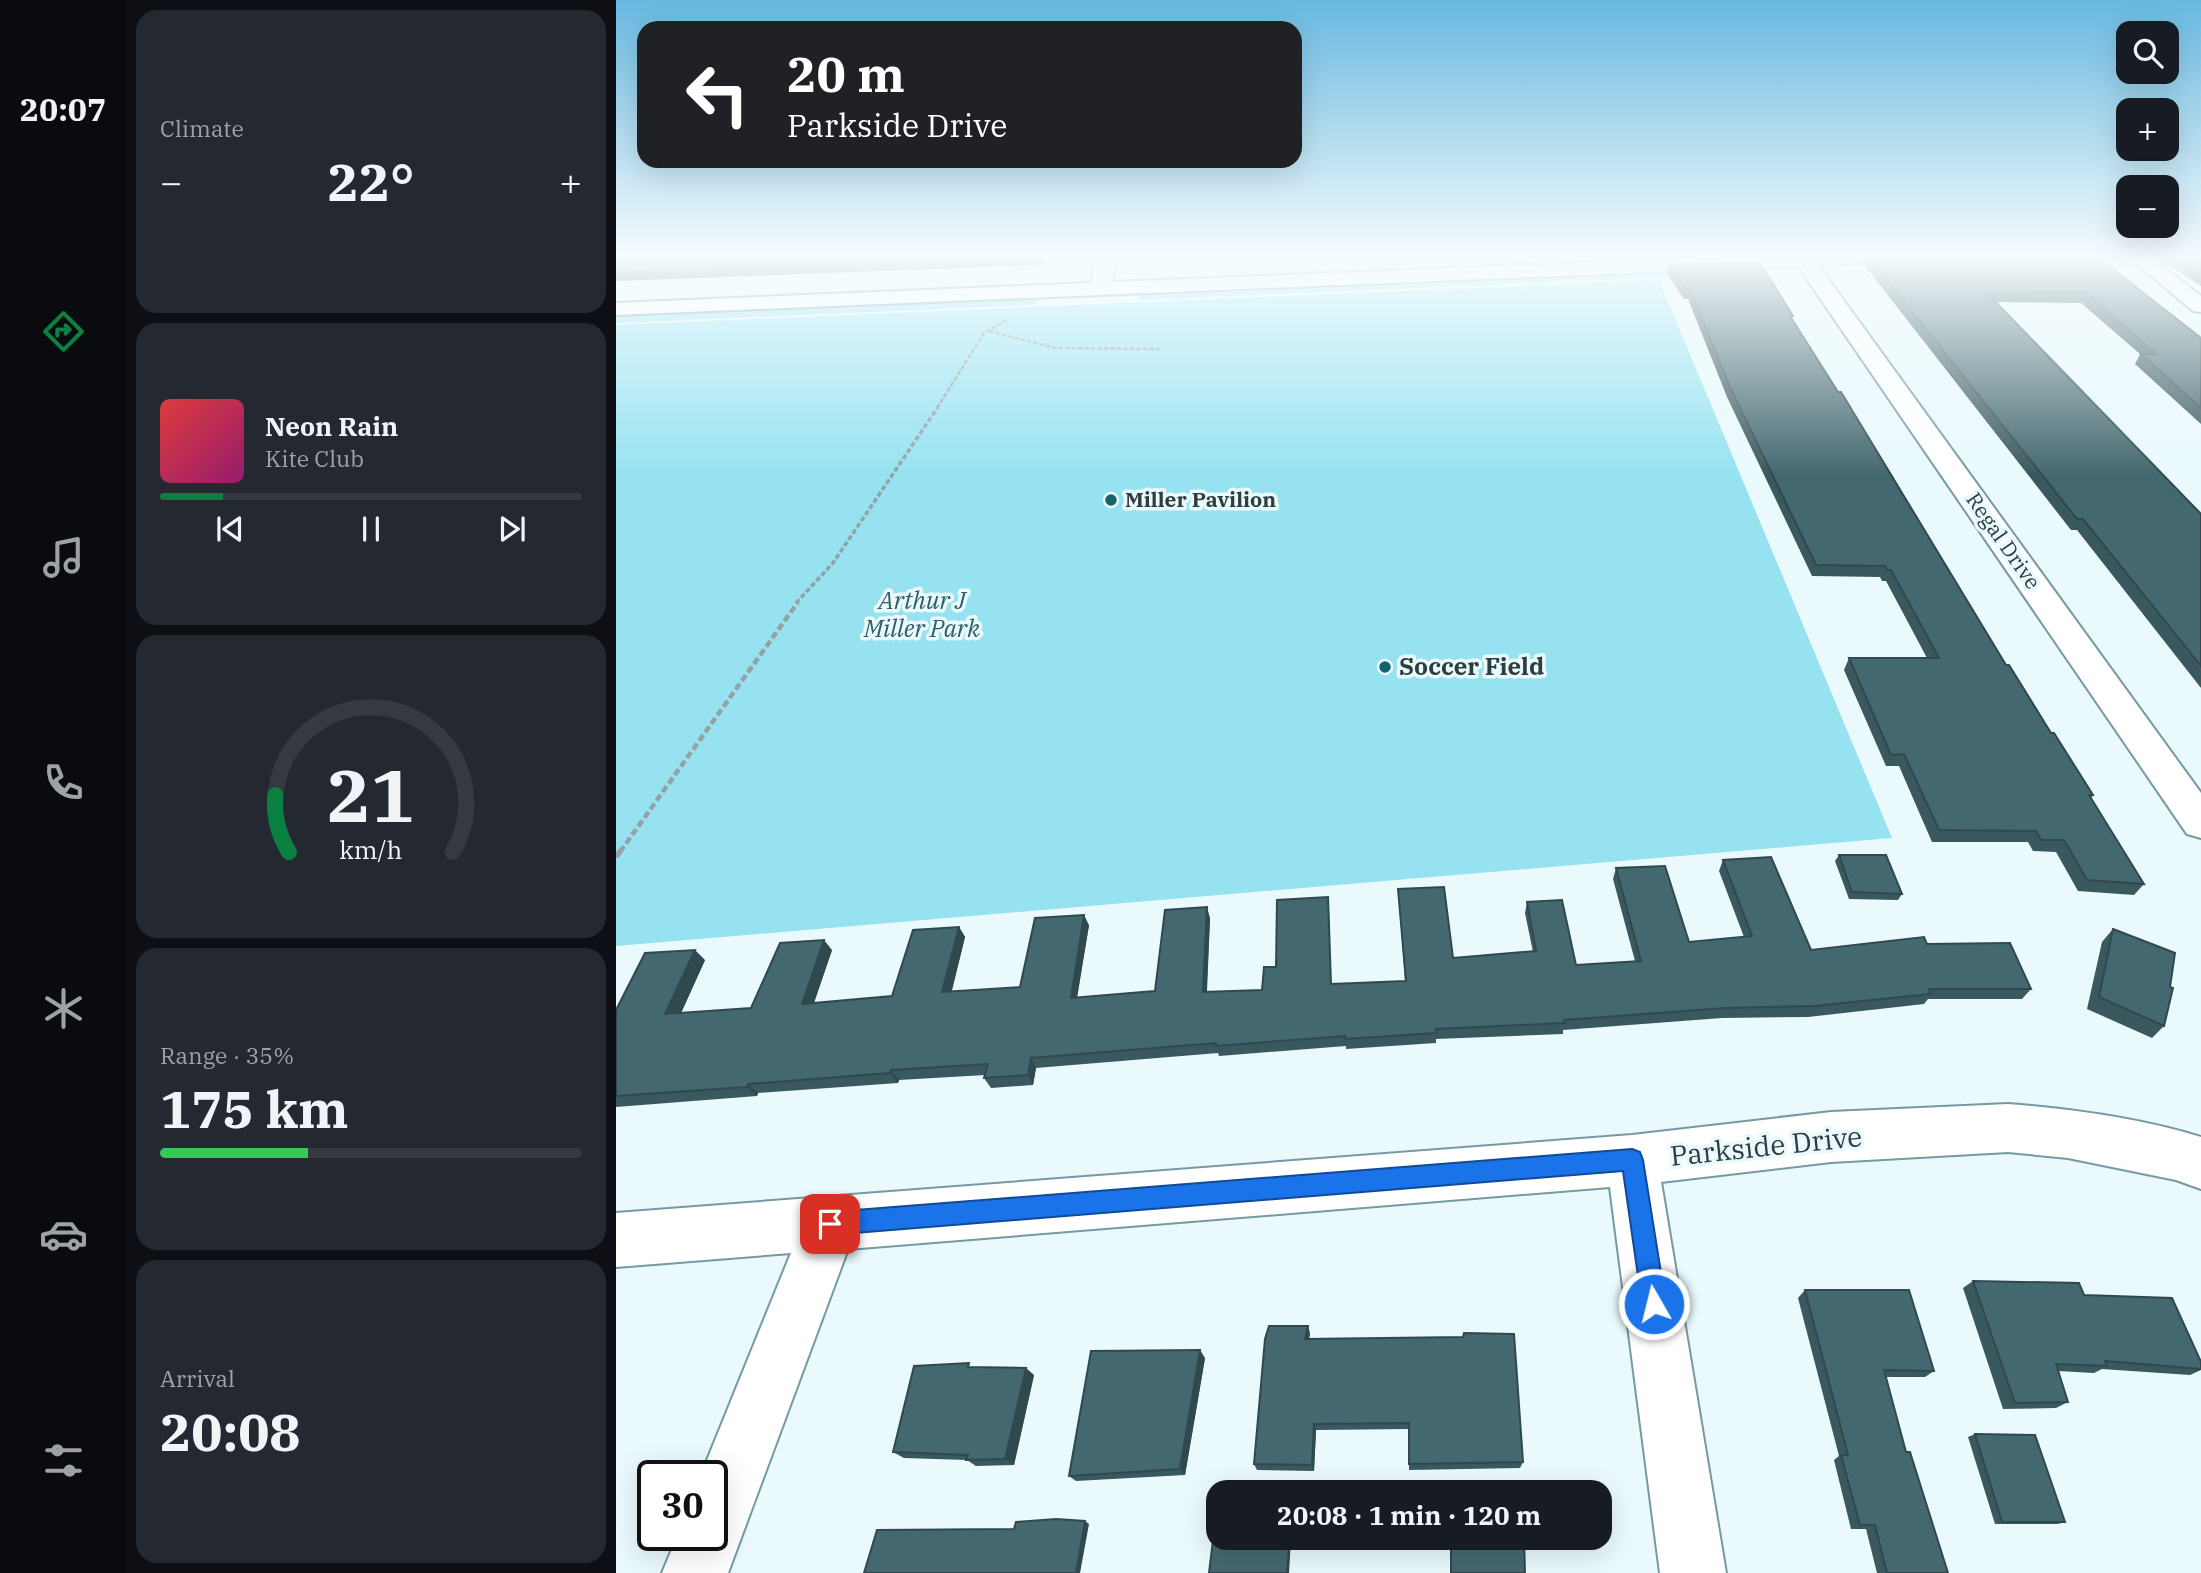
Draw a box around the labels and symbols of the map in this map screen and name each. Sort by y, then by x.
place label: Miller Pavilion [1125,485,1276,513]
street label: Regal Drive [1960,486,2047,594]
marker: Miller Pavilion [1103,492,1119,508]
park label: Arthur J Miller Park [863,584,980,644]
place label: Soccer Field [1399,650,1544,682]
marker: Soccer Field [1377,659,1393,675]
street label: Parkside Drive [1668,1117,1864,1174]
pin [800,1194,860,1254]
position arrow [1617,1267,1691,1341]
speed limit sign: 30 [637,1460,728,1551]

